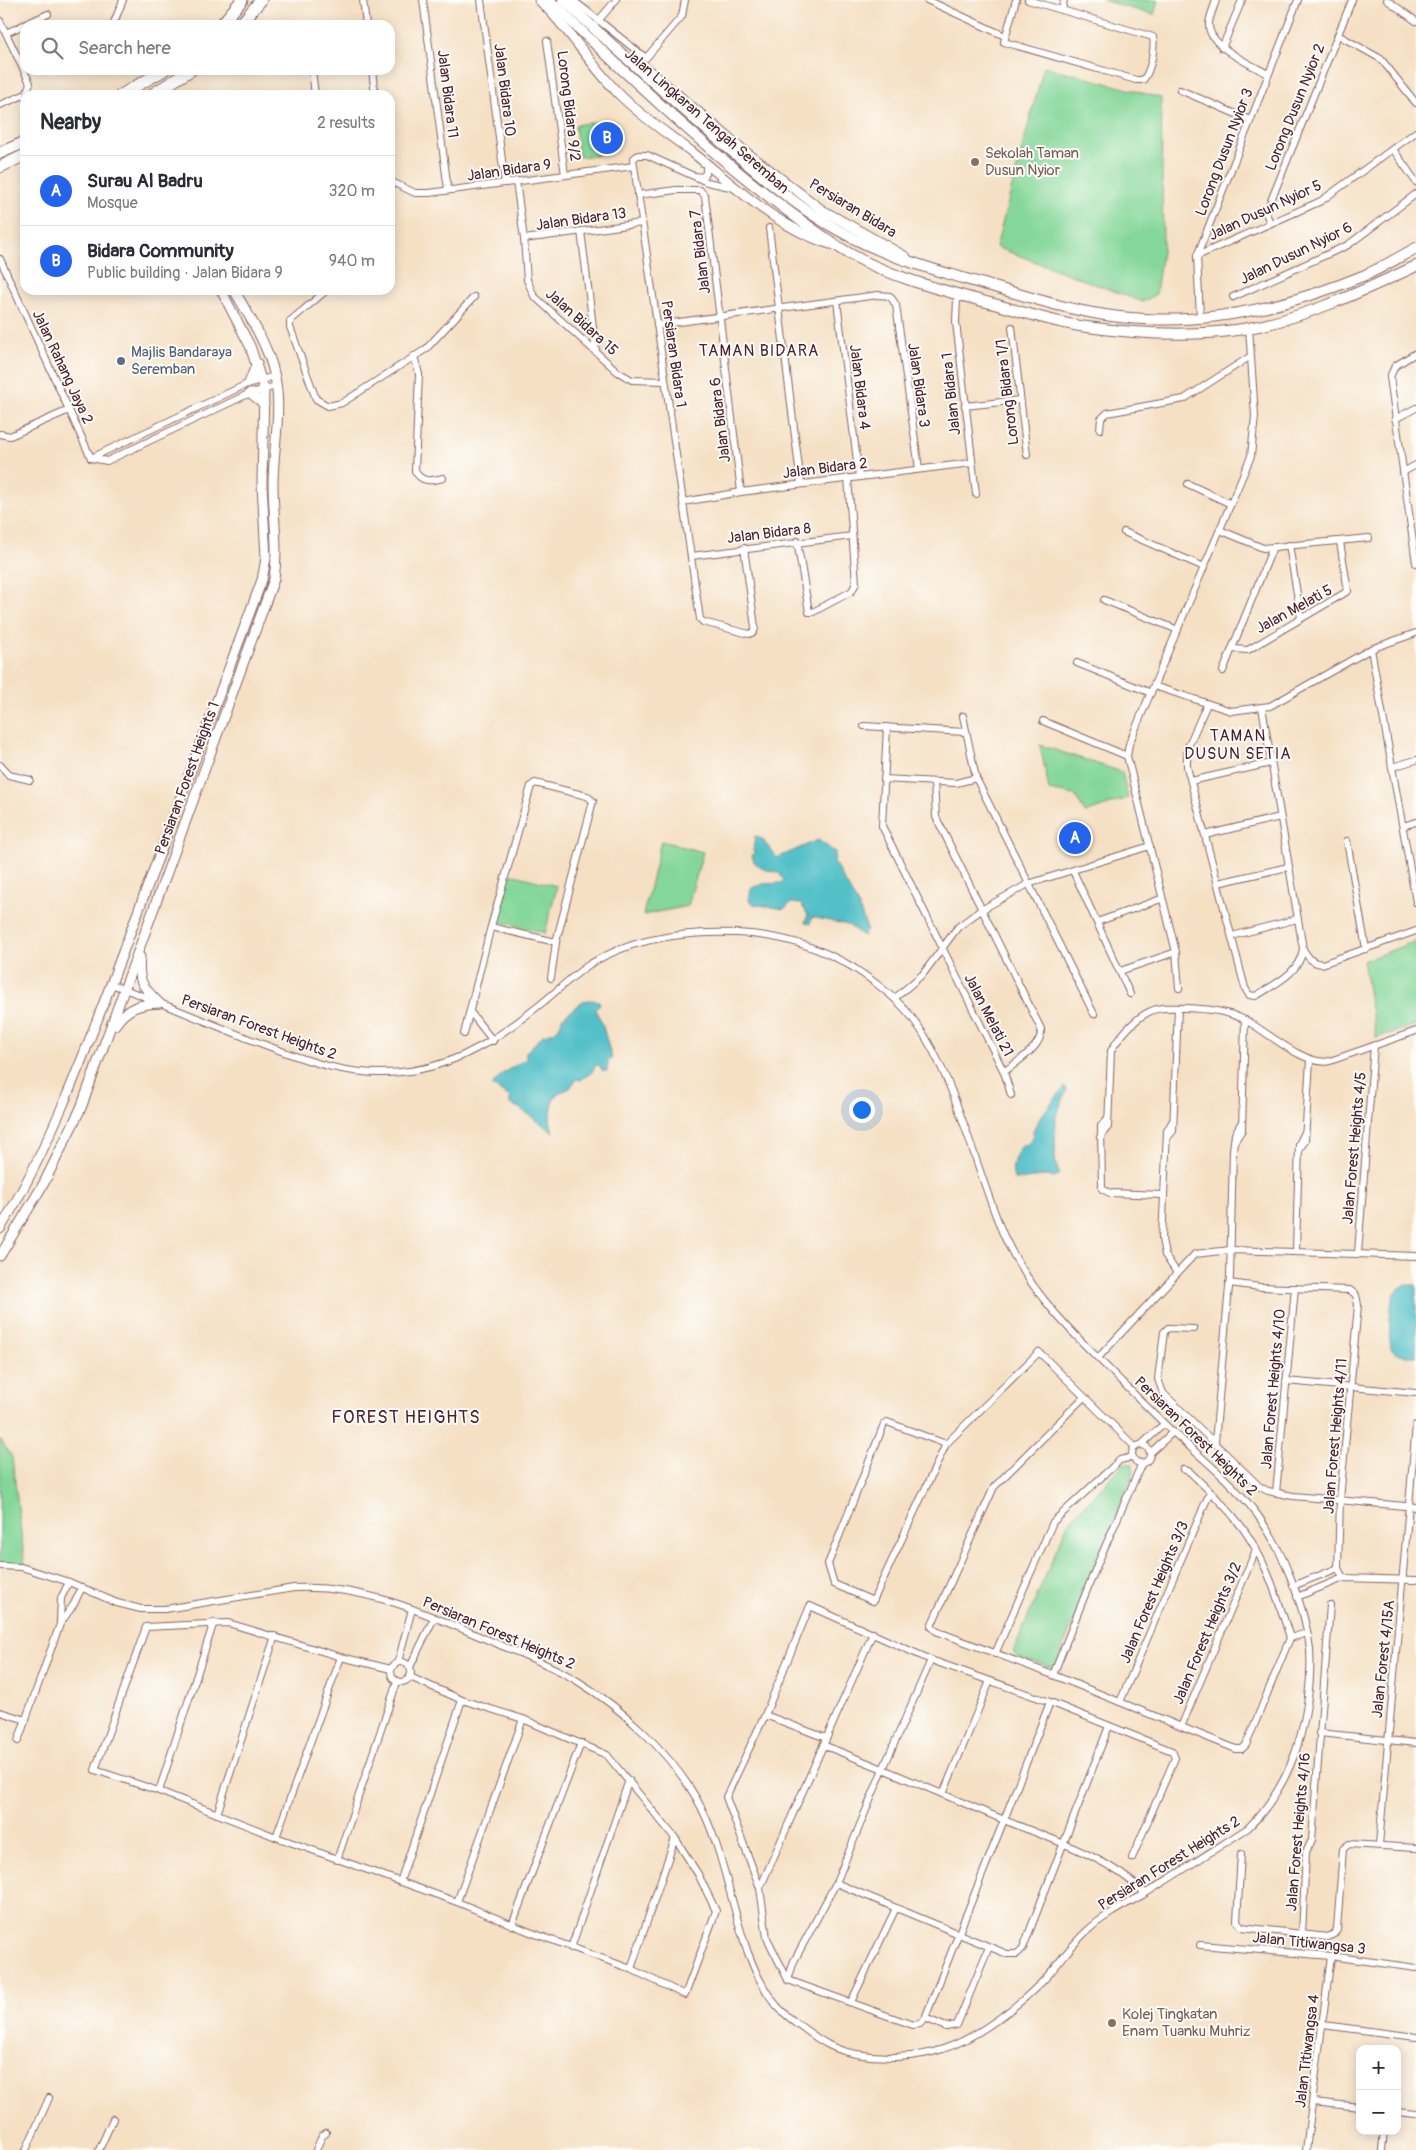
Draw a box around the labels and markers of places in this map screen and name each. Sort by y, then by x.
pin: B [591,119,623,157]
place label: Sekolah Taman Dusun Nyior [985,144,1079,180]
marker: Sekolah Taman Dusun Nyior [969,156,981,168]
place label: Majlis Bandaraya Seremban [131,343,232,379]
marker: Majlis Bandaraya Seremban [115,355,127,367]
pin: A [1059,819,1091,857]
place label: Kolej Tingkatan Enam Tuanku Muhriz [1122,2005,1251,2041]
marker: Kolej Tingkatan Enam Tuanku Muhriz [1106,2017,1118,2029]

